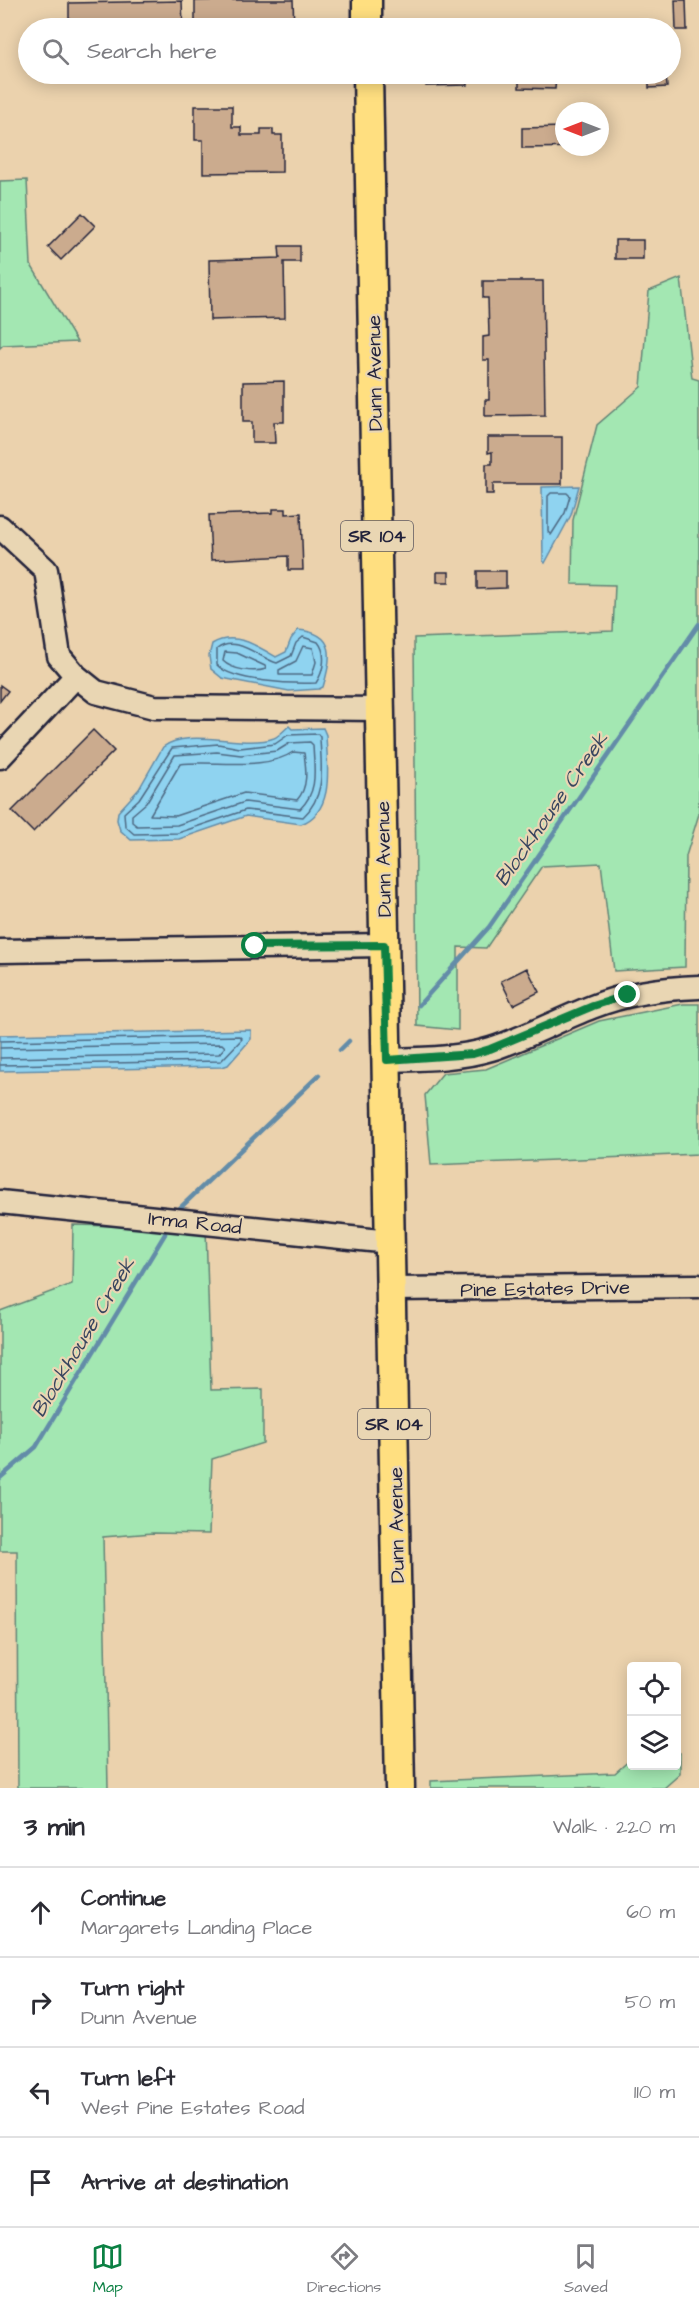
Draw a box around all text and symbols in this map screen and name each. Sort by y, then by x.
search box [18,18,681,84]
icon: search [39,35,72,68]
text: Search here [87,36,217,67]
north arrow [555,102,609,156]
street label: Dunn Avenue [360,315,390,431]
road number: SR 104 [341,521,413,551]
water label: Blockhouse Creek [487,726,616,892]
street label: Dunn Avenue [369,801,399,917]
route start [241,932,267,958]
route end [614,981,640,1007]
street label: Irma Road [147,1204,243,1242]
water label: Blockhouse Creek [24,1251,143,1423]
street label: Pine Estates Drive [460,1274,630,1304]
road number: SR 104 [358,1409,430,1439]
street label: Dunn Avenue [382,1467,412,1583]
map controls [627,1662,681,1770]
button: locate [627,1662,681,1716]
button: layers [627,1716,681,1770]
text: 3 min [24,1809,85,1845]
text: Walk · 220 m [553,1813,675,1841]
text: Continue [81,1883,166,1914]
icon: ahead [24,1896,57,1929]
text: 60 m [626,1898,675,1926]
text: Margarets Landing Place [81,1914,312,1942]
text: Turn right [81,1973,184,2004]
icon: right [24,1986,57,2019]
text: 50 m [625,1988,675,2016]
text: Dunn Avenue [81,2004,197,2032]
text: Turn left [81,2063,175,2094]
icon: left [24,2076,57,2109]
text: 110 m [634,2078,675,2106]
text: West Pine Estates Road [81,2094,304,2122]
icon: arrive [24,2166,57,2199]
text: Arrive at destination [81,2167,288,2198]
tab: Map [91,2240,124,2298]
tab: Directions [307,2240,381,2298]
tab: Saved [564,2240,608,2298]

